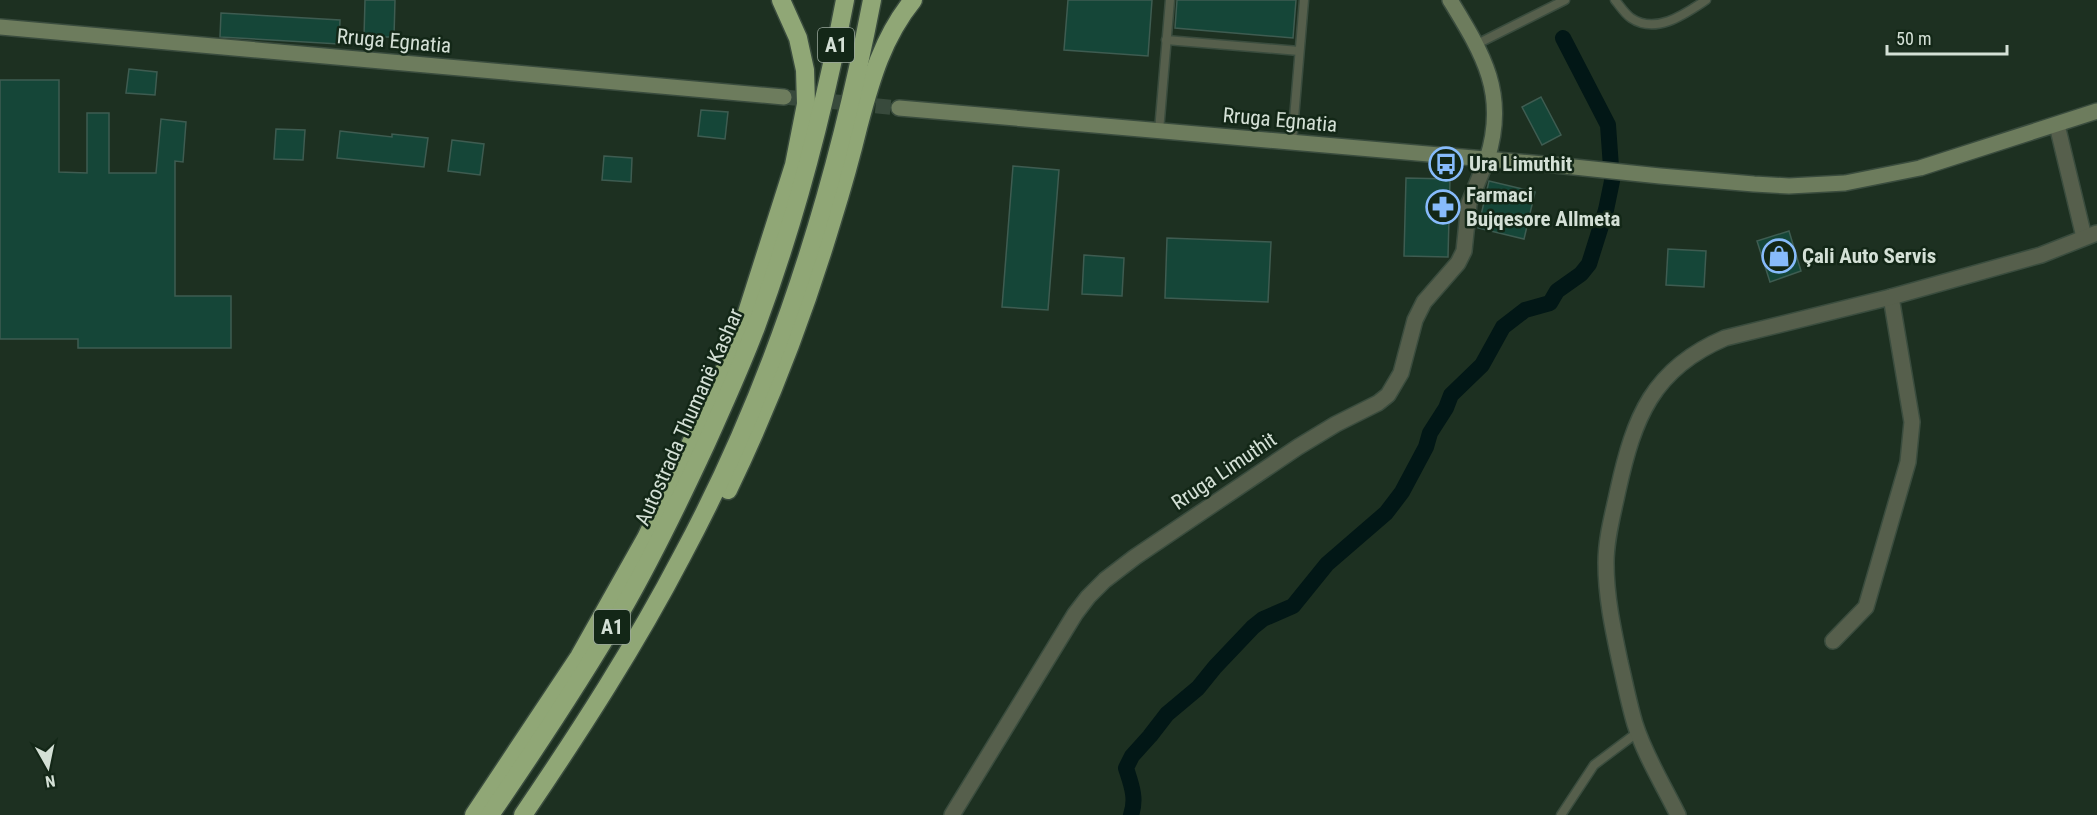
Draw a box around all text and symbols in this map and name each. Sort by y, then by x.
scale bar [1887,18,2007,56]
street label: Rruga Egnatia [336,24,452,58]
road number: A1 [818,28,854,62]
text: 50 m [1896,28,1931,49]
street label: Rruga Egnatia [1222,103,1338,137]
bus stop icon: Ura Limuthit [1428,146,1464,182]
place label: Ura Limuthit [1469,152,1572,176]
place label: Farmaci Bujqesore Allmeta [1466,183,1621,231]
pharmacy icon: Farmaci Bujqesore Allmeta [1425,189,1461,225]
shop icon: Çali Auto Servis [1761,238,1797,274]
place label: Çali Auto Servis [1802,244,1936,268]
street label: Autostrada Thumanë Kashar [630,305,748,529]
street label: Rruga Limuthit [1167,427,1281,515]
road number: A1 [594,610,630,644]
north arrow [18,737,78,797]
text: N [44,771,57,791]

